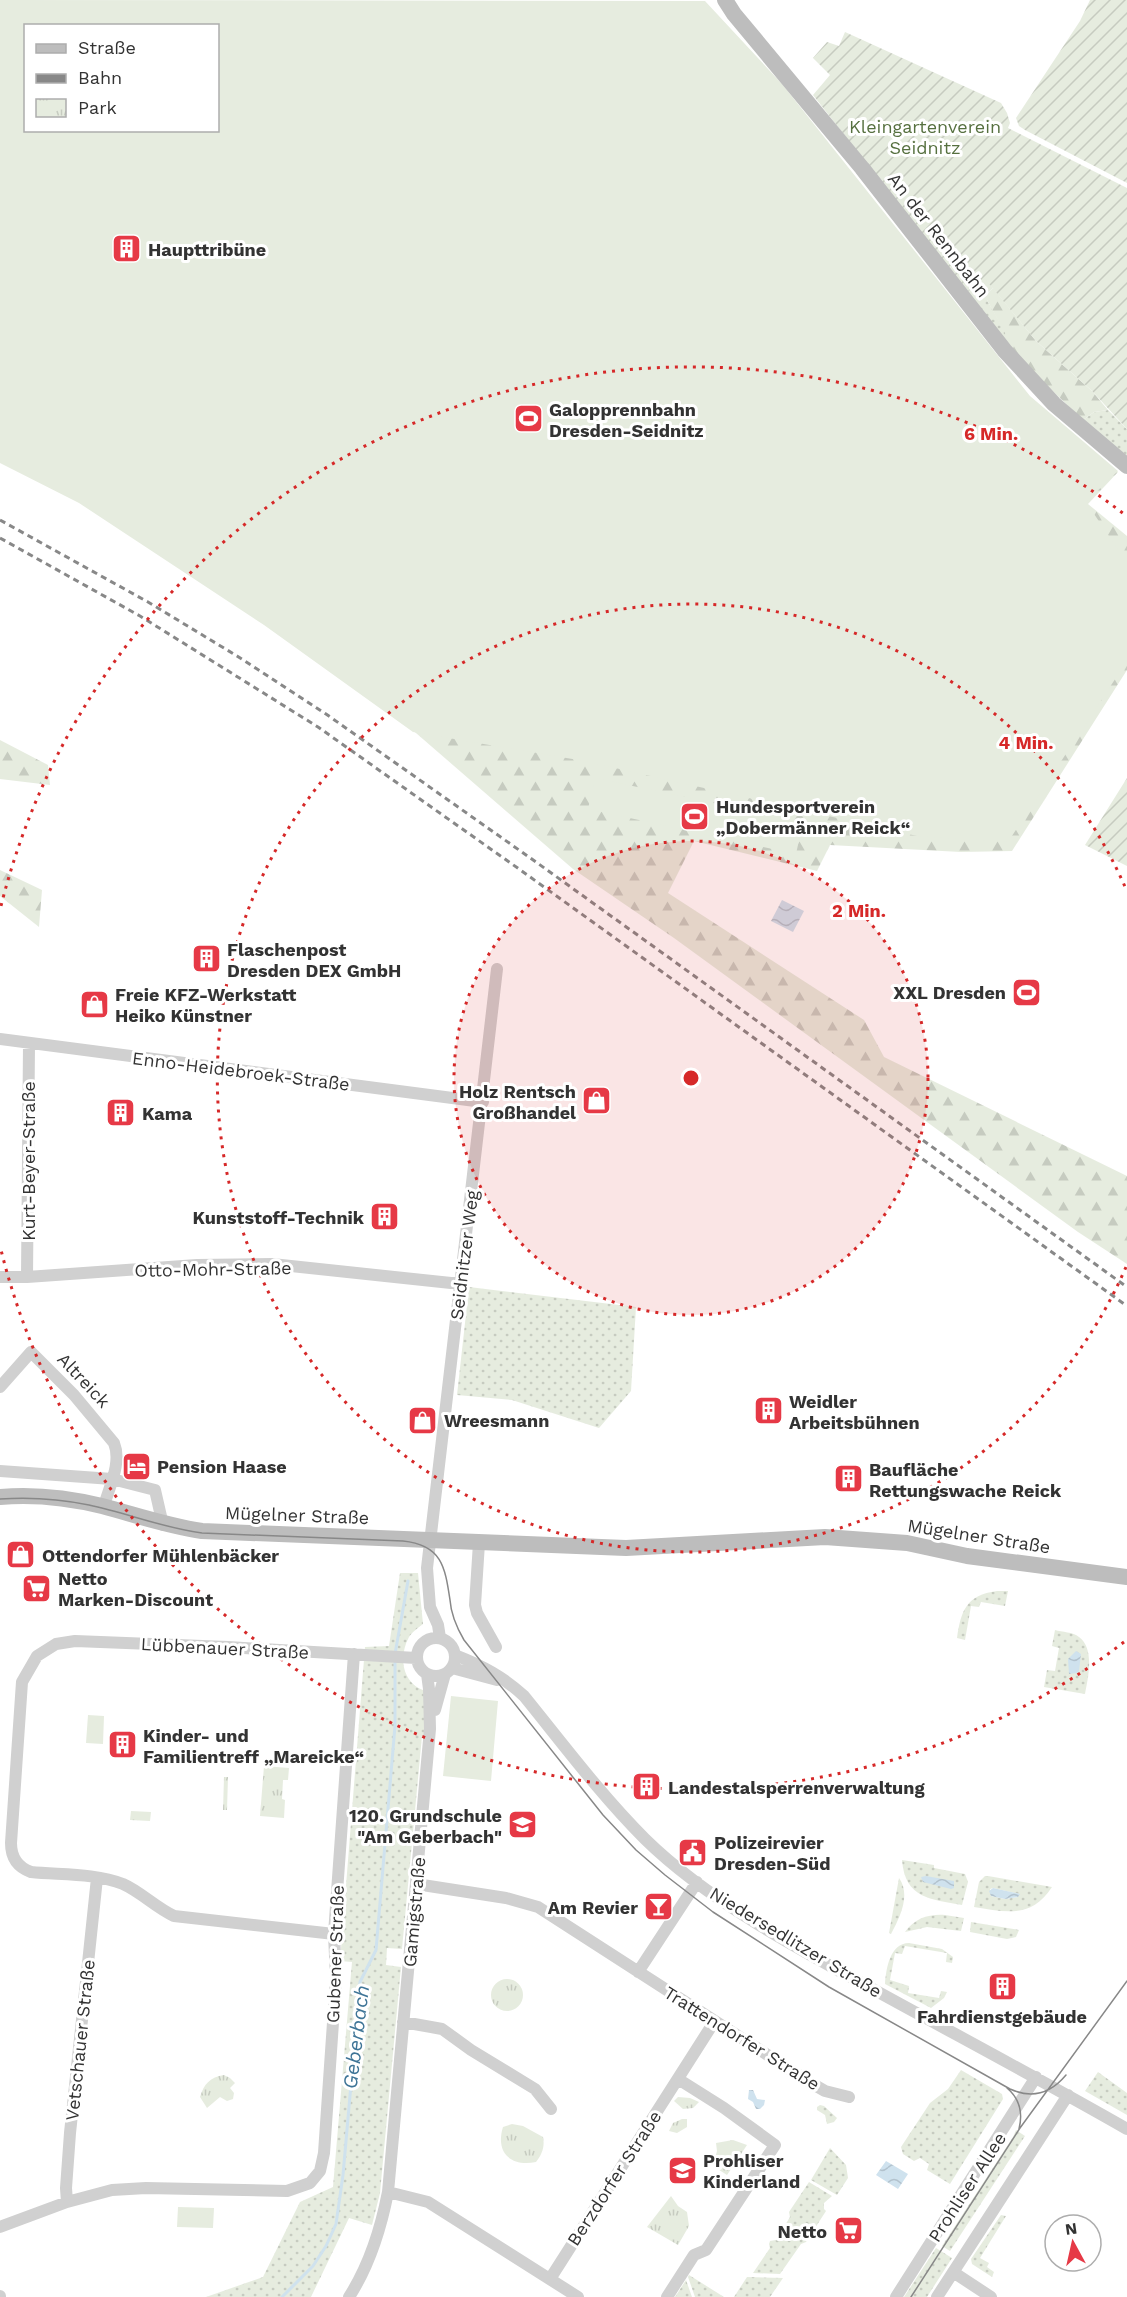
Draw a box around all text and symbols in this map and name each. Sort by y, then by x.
legend [24,24,219,132]
text: Straße [78,37,136,58]
text: Bahn [78,67,122,88]
text: Park [78,97,117,118]
park label: Kleingartenverein Seidnitz [849,116,1001,158]
street label: An der Rennbahn [884,169,994,301]
building icon: Haupttribüne [111,233,143,265]
place label: Haupttribüne [148,239,266,260]
place label: Galopprennbahn Dresden-Seidnitz [549,399,704,441]
sports icon: Galopprennbahn Dresden-Seidnitz [512,403,544,435]
text: 6 Min. [964,423,1018,444]
text: 4 Min. [999,732,1053,753]
place label: Hundesportverein „Dobermänner Reick“ [716,796,910,838]
sports icon: Hundesportverein „Dobermänner Reick“ [679,800,711,832]
text: 2 Min. [832,900,886,921]
place label: Flaschenpost Dresden DEX GmbH [227,939,401,981]
building icon: Flaschenpost Dresden DEX GmbH [190,943,222,975]
sports icon: XXL Dresden [1011,976,1043,1008]
place label: XXL Dresden [893,982,1006,1003]
place label: Freie KFZ-Werkstatt Heiko Künstner [115,984,296,1026]
shop icon: Freie KFZ-Werkstatt Heiko Künstner [78,988,110,1020]
street label: Enno-Heidebroek-Straße [131,1047,351,1095]
centre of rings [681,1068,701,1088]
street label: Kurt-Beyer-Straße [18,1081,39,1241]
place label: Holz Rentsch Großhandel [459,1081,576,1123]
shop icon: Holz Rentsch Großhandel [581,1085,613,1117]
building icon: Kama [105,1097,137,1129]
place label: Kama [142,1103,193,1124]
street label: Seidnitzer Weg [446,1188,482,1321]
building icon: Kunststoff-Technik [369,1201,401,1233]
place label: Kunststoff-Technik [192,1207,365,1228]
street label: Otto-Mohr-Straße [134,1257,292,1281]
street label: Altreick [53,1348,115,1412]
place label: Weidler Arbeitsbühnen [789,1391,920,1433]
building icon: Weidler Arbeitsbühnen [752,1395,784,1427]
shop icon: Wreesmann [407,1404,439,1436]
place label: Wreesmann [444,1410,549,1431]
hotel icon: Pension Haase [120,1450,152,1482]
place label: Pension Haase [157,1456,287,1477]
place label: Baufläche Rettungswache Reick [869,1459,1062,1501]
building icon: Baufläche Rettungswache Reick [832,1463,864,1495]
street label: Mügelner Straße [225,1502,369,1528]
street label: Mügelner Straße [906,1514,1052,1558]
shop icon: Ottendorfer Mühlenbäcker [5,1539,37,1571]
place label: Ottendorfer Mühlenbäcker [42,1545,279,1566]
place label: Netto Marken-Discount [58,1568,213,1610]
supermarket icon: Netto Marken-Discount [21,1572,53,1604]
street label: Lübbenauer Straße [140,1633,310,1663]
place label: Kinder- und Familientreff „Mareicke“ [143,1725,364,1767]
building icon: Kinder- und Familientreff „Mareicke“ [106,1729,138,1761]
building icon: Landestalsperrenverwaltung [631,1771,663,1803]
place label: Landestalsperrenverwaltung [668,1777,925,1798]
place label: 120. Grundschule "Am Geberbach" [349,1805,502,1847]
school or university icon: 120. Grundschule "Am Geberbach" [507,1809,539,1841]
place label: Polizeirevier Dresden-Süd [714,1832,830,1874]
public building icon: Polizeirevier Dresden-Süd [677,1836,709,1868]
street label: Gamigstraße [399,1856,429,1968]
street label: Niedersedlitzer Straße [706,1882,886,2002]
street label: Gubener Straße [322,1885,348,2023]
bar icon: Am Revier [643,1891,675,1923]
place label: Am Revier [548,1897,638,1918]
street label: Vetschauer Straße [61,1958,99,2122]
building icon: Fahrdienstgebäude [986,1971,1018,2003]
street label: Trattendorfer Straße [660,1982,824,2094]
water label: Geberbach [338,1984,374,2090]
place label: Fahrdienstgebäude [917,2006,1087,2027]
street label: Berzdorfer Straße [563,2107,665,2249]
street label: Prohliser Allee [924,2128,1010,2246]
place label: Prohliser Kinderland [703,2150,800,2192]
school or university icon: Prohliser Kinderland [666,2154,698,2186]
north arrow [1043,2213,1103,2273]
supermarket icon: Netto [832,2215,864,2247]
text: N [1064,2218,1078,2239]
place label: Netto [778,2221,827,2242]

